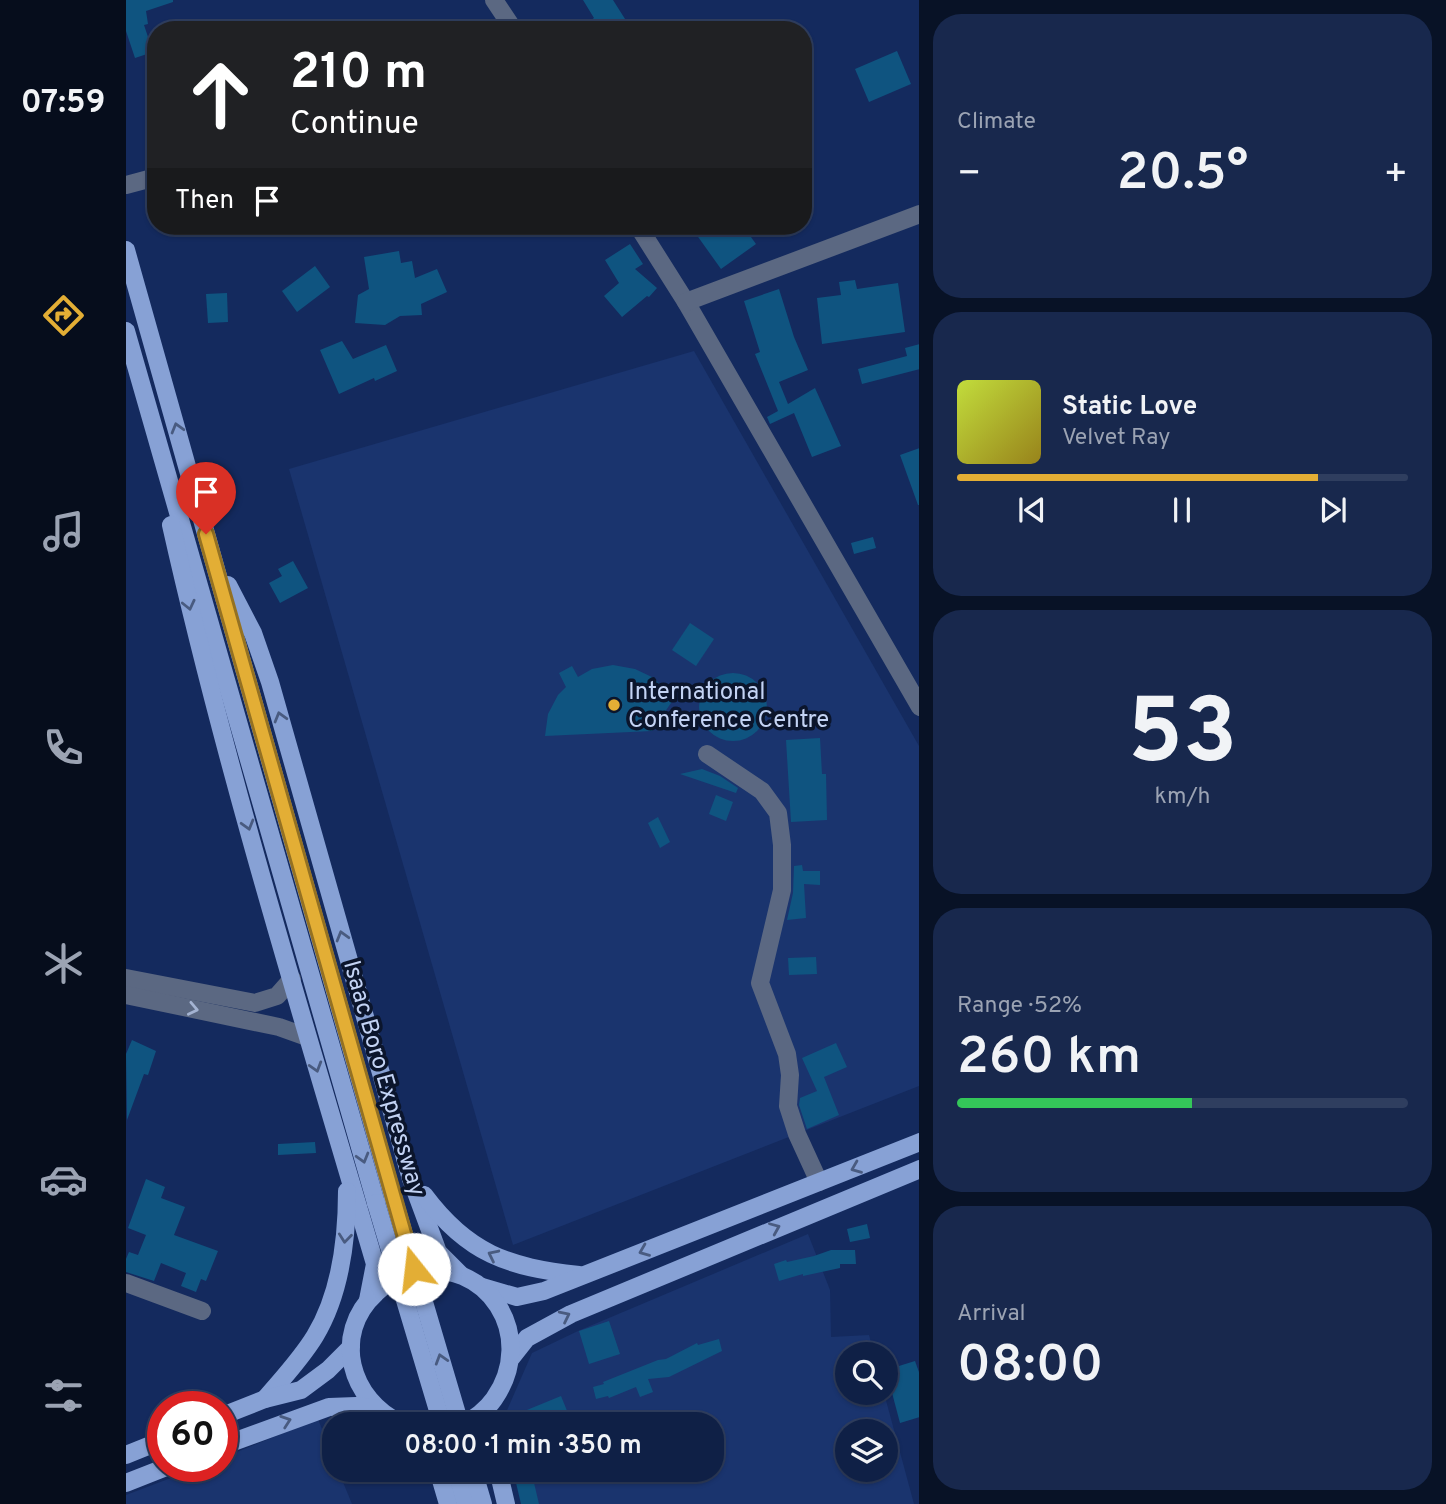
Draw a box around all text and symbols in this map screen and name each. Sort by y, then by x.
text: 210 m [290,44,427,106]
icon: ahead [175,49,266,140]
text: 07:59 [21,84,105,124]
text: Continue [290,105,419,145]
text: Climate [957,108,1036,137]
text: 20.5° [1117,142,1248,208]
text: − [957,151,982,200]
text: + [1383,151,1408,200]
icon: arrive [248,182,286,220]
text: Then [175,185,234,218]
icon: directions [39,291,88,340]
text: Static Love [1062,391,1197,424]
one-way arrow [170,423,185,435]
text: Velvet Ray [1062,424,1170,453]
pin [176,462,236,534]
icon: arrive [187,473,225,511]
icon: previous [1013,491,1051,529]
icon: pause [1163,491,1201,529]
icon: next [1314,491,1352,529]
icon: music [39,507,88,556]
one-way arrow [181,599,195,611]
place label: International Conference Centre [628,678,829,736]
text: 53 [1127,680,1238,795]
marker: International Conference Centre [606,697,622,713]
one-way arrow [273,711,288,723]
icon: phone [39,723,88,772]
text: km/h [1155,783,1210,812]
one-way arrow [240,818,254,830]
one-way arrow [335,930,350,942]
icon: climate [39,939,88,988]
street label: Isaac Boro Expressway [335,957,431,1200]
text: Range · 52% [957,992,1082,1021]
one-way arrow [187,1001,199,1015]
text: 260 km [957,1026,1141,1092]
one-way arrow [308,1061,322,1073]
one-way arrow [355,1152,369,1164]
icon: car [39,1155,88,1204]
one-way arrow [850,1159,862,1173]
one-way arrow [768,1223,780,1237]
position arrow [377,1232,451,1306]
one-way arrow [338,1233,353,1244]
one-way arrow [639,1242,651,1256]
one-way arrow [488,1249,500,1263]
text: Arrival [957,1300,1026,1329]
one-way arrow [558,1311,570,1325]
text: 08:00 [957,1334,1104,1400]
map controls [835,1342,898,1482]
button: search [835,1342,898,1405]
one-way arrow [434,1353,449,1365]
icon: filters [39,1371,88,1420]
speed limit sign: 60 [147,1391,238,1482]
one-way arrow [279,1415,292,1429]
button: layers [835,1419,898,1482]
text: 08:00 · 1 min · 350 m [404,1430,642,1463]

